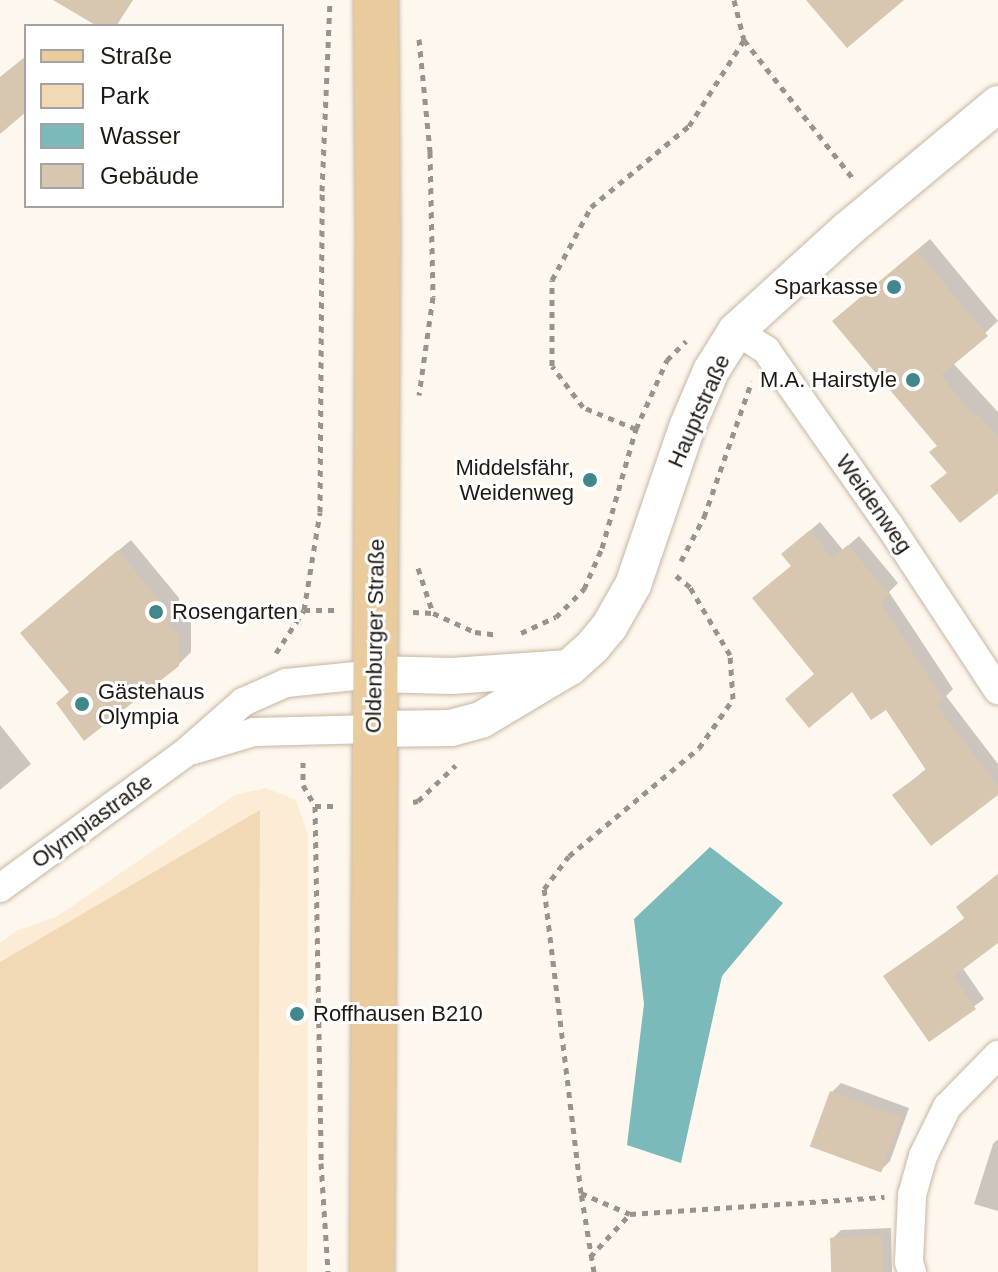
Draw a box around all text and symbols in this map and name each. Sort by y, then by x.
legend [24,24,284,208]
text: Straße [100,42,172,69]
text: Park [100,82,149,109]
text: Wasser [100,122,180,149]
text: Gebäude [100,162,199,189]
place label: Sparkasse [774,274,878,300]
marker: Sparkasse [885,278,903,296]
street label: Hauptstraße [662,350,736,472]
place label: M.A. Hairstyle [760,367,897,393]
marker: M.A. Hairstyle [904,371,922,389]
street label: Weidenweg [830,450,918,558]
place label: Middelsfähr, Weidenweg [455,454,574,506]
marker: Middelsfähr, Weidenweg [581,471,599,489]
street label: Oldenburger Straße [360,539,390,733]
place label: Rosengarten [172,599,298,625]
marker: Rosengarten [147,603,165,621]
place label: Gästehaus Olympia [98,678,204,730]
marker: Gästehaus Olympia [73,695,91,713]
street label: Olympiastraße [26,768,158,874]
place label: Roffhausen B210 [313,1001,483,1027]
marker: Roffhausen B210 [288,1005,306,1023]

